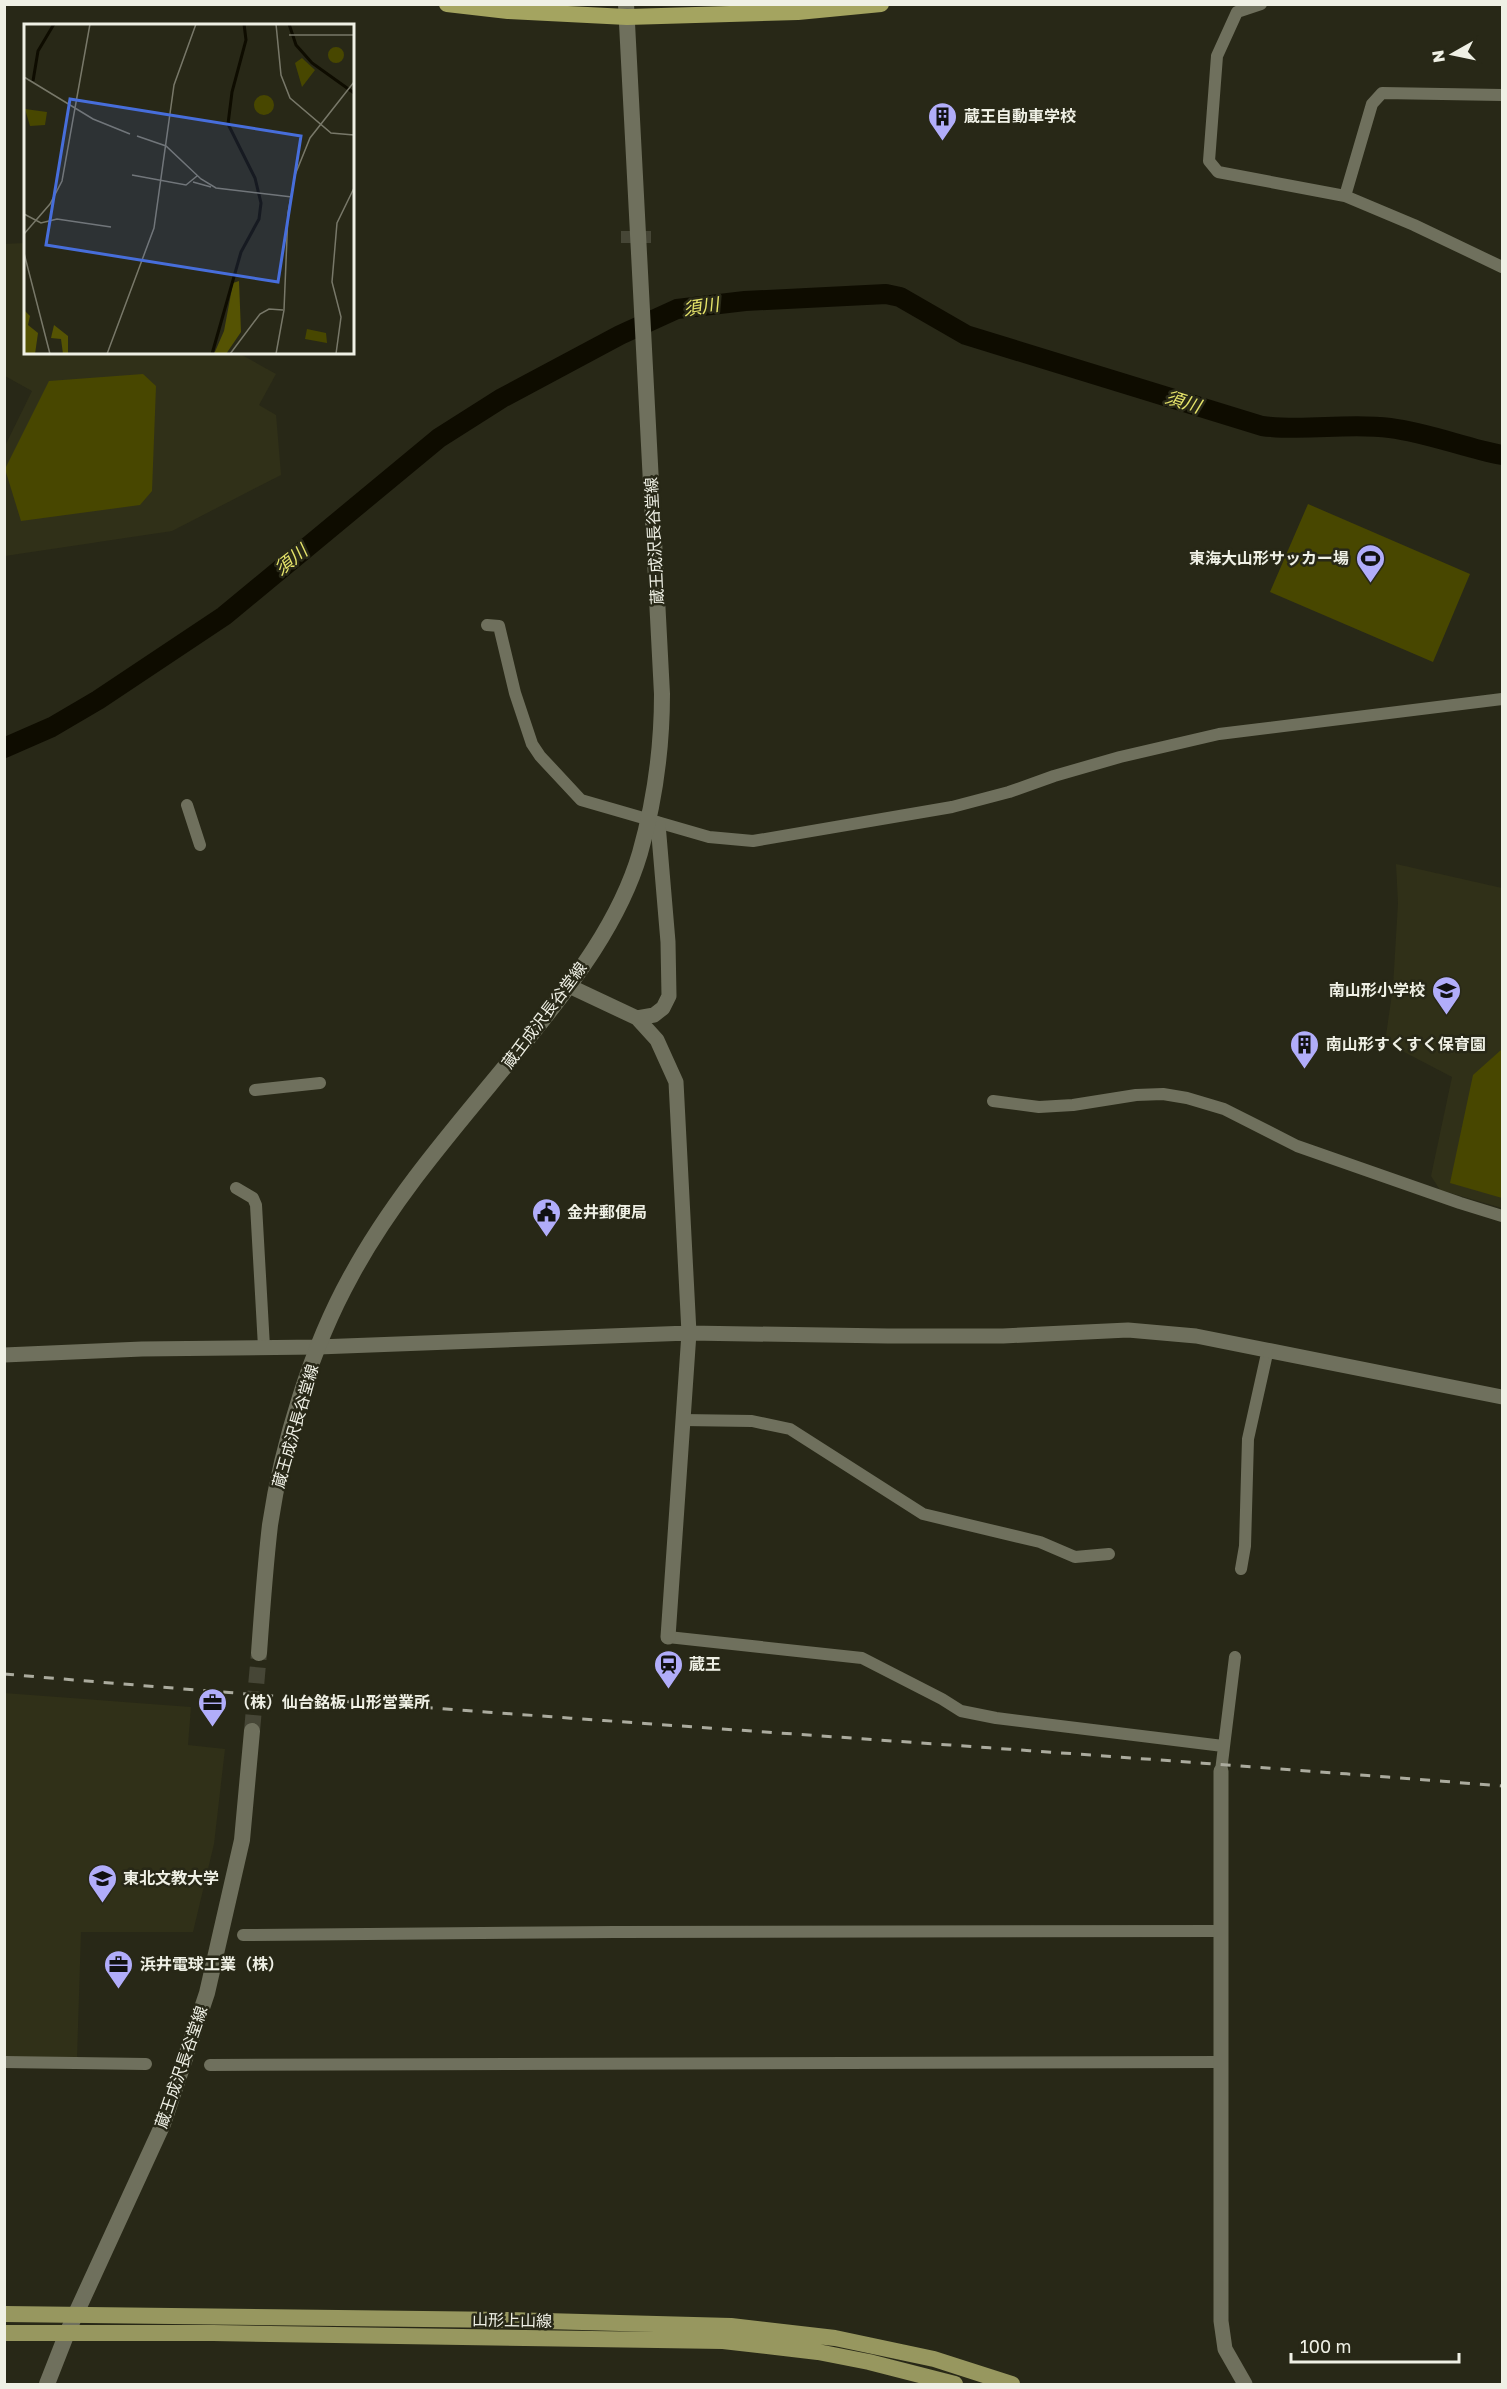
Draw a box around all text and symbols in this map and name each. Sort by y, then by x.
inset map [24,24,354,354]
north arrow [1423,24,1483,84]
text: N [1427,49,1449,64]
building icon: 蔵王自動車学校 [927,100,959,142]
place label: 蔵王自動車学校 [964,106,1076,126]
water label: 須川 [681,292,722,320]
water label: 須川 [1163,385,1206,417]
street label: 蔵王成沢長谷堂線 [641,477,667,605]
water label: 須川 [269,538,313,579]
sports icon: 東海大山形サッカー場 [1354,542,1386,584]
place label: 東海大山形サッカー場 [1189,548,1349,568]
street label: 蔵王成沢長谷堂線 [497,958,591,1072]
school or university icon: 南山形小学校 [1430,974,1462,1016]
place label: 南山形小学校 [1329,980,1425,1000]
building icon: 南山形すくすく保育園 [1289,1028,1321,1070]
place label: 南山形すくすく保育園 [1326,1034,1486,1054]
public building icon: 金井郵便局 [530,1196,562,1238]
place label: 金井郵便局 [567,1202,647,1222]
street label: 蔵王成沢長谷堂線 [268,1362,322,1490]
station icon: 蔵王 [652,1648,684,1690]
place label: 蔵王 [689,1654,721,1674]
office icon: （株）仙台銘板 山形営業所 [197,1686,229,1728]
place label: （株）仙台銘板 山形営業所 [234,1692,430,1712]
school or university icon: 東北文教大学 [86,1862,118,1904]
place label: 東北文教大学 [123,1868,219,1888]
office icon: 浜井電球工業（株） [103,1948,135,1990]
place label: 浜井電球工業（株） [140,1954,284,1974]
street label: 蔵王成沢長谷堂線 [151,2003,211,2131]
street label: 山形上山線 [472,2309,552,2331]
scale bar [1291,2326,1459,2364]
text: 100 m [1300,2335,1351,2357]

